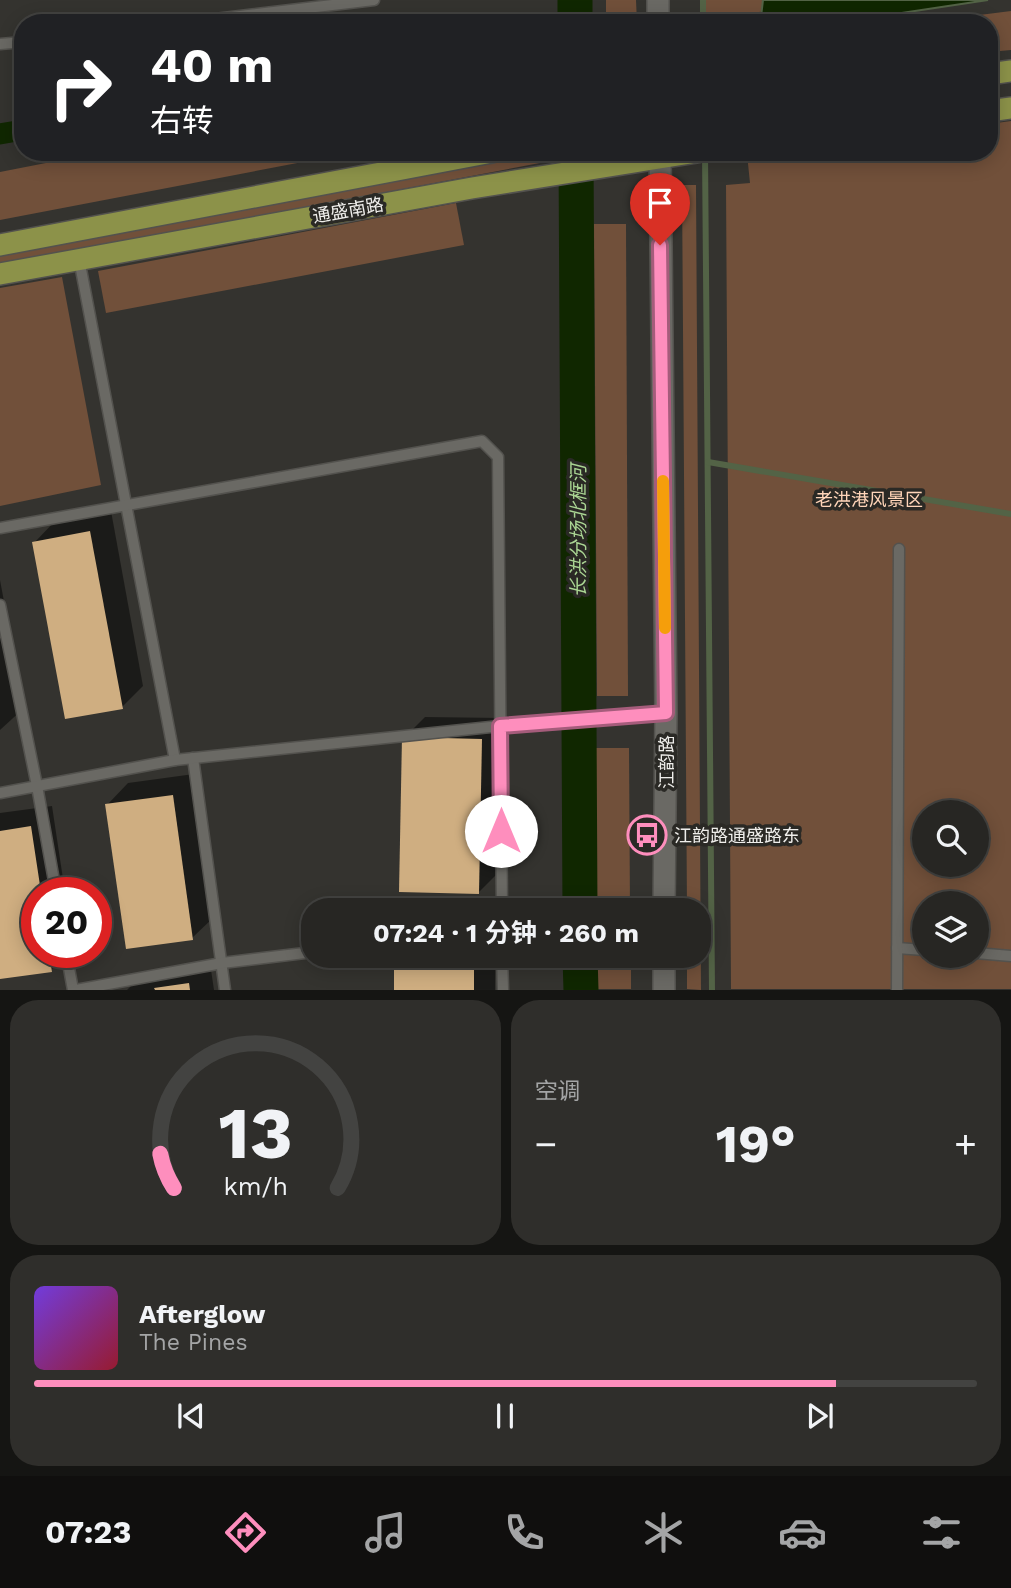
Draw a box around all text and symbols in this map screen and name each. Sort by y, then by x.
text: 40 m [150,36,273,94]
icon: right [35,42,126,133]
text: 右转 [150,102,214,140]
pin [630,173,690,245]
icon: arrive [641,184,679,222]
street label: 通盛南路 [311,193,385,227]
water label: 长洪分场北框河 [567,461,590,598]
park label: 老洪港风景区 [815,489,923,510]
street label: 江韵路 [656,735,677,789]
position arrow [464,794,538,868]
map controls [912,800,989,968]
button: search [912,800,989,877]
bus stop icon: 江韵路通盛路东 [626,814,668,856]
place label: 江韵路通盛路东 [674,825,800,846]
speed limit sign: 20 [21,877,112,968]
button: layers [912,891,989,968]
text: 07:24 · 1 分钟 · 260 m [373,918,639,948]
text: 空调 [535,1078,581,1105]
text: 13 [218,1091,293,1177]
text: 19° [716,1114,796,1175]
text: − [535,1122,557,1166]
text: + [954,1122,977,1166]
text: km/h [223,1172,287,1201]
text: Afterglow [139,1299,265,1329]
text: The Pines [139,1329,248,1356]
icon: previous [172,1397,210,1435]
icon: pause [486,1397,524,1435]
icon: next [801,1397,839,1435]
icon: directions [221,1508,270,1557]
icon: music [361,1508,410,1557]
icon: phone [500,1508,549,1557]
icon: climate [639,1508,688,1557]
icon: car [778,1508,827,1557]
icon: filters [917,1508,966,1557]
text: 07:23 [45,1513,131,1551]

